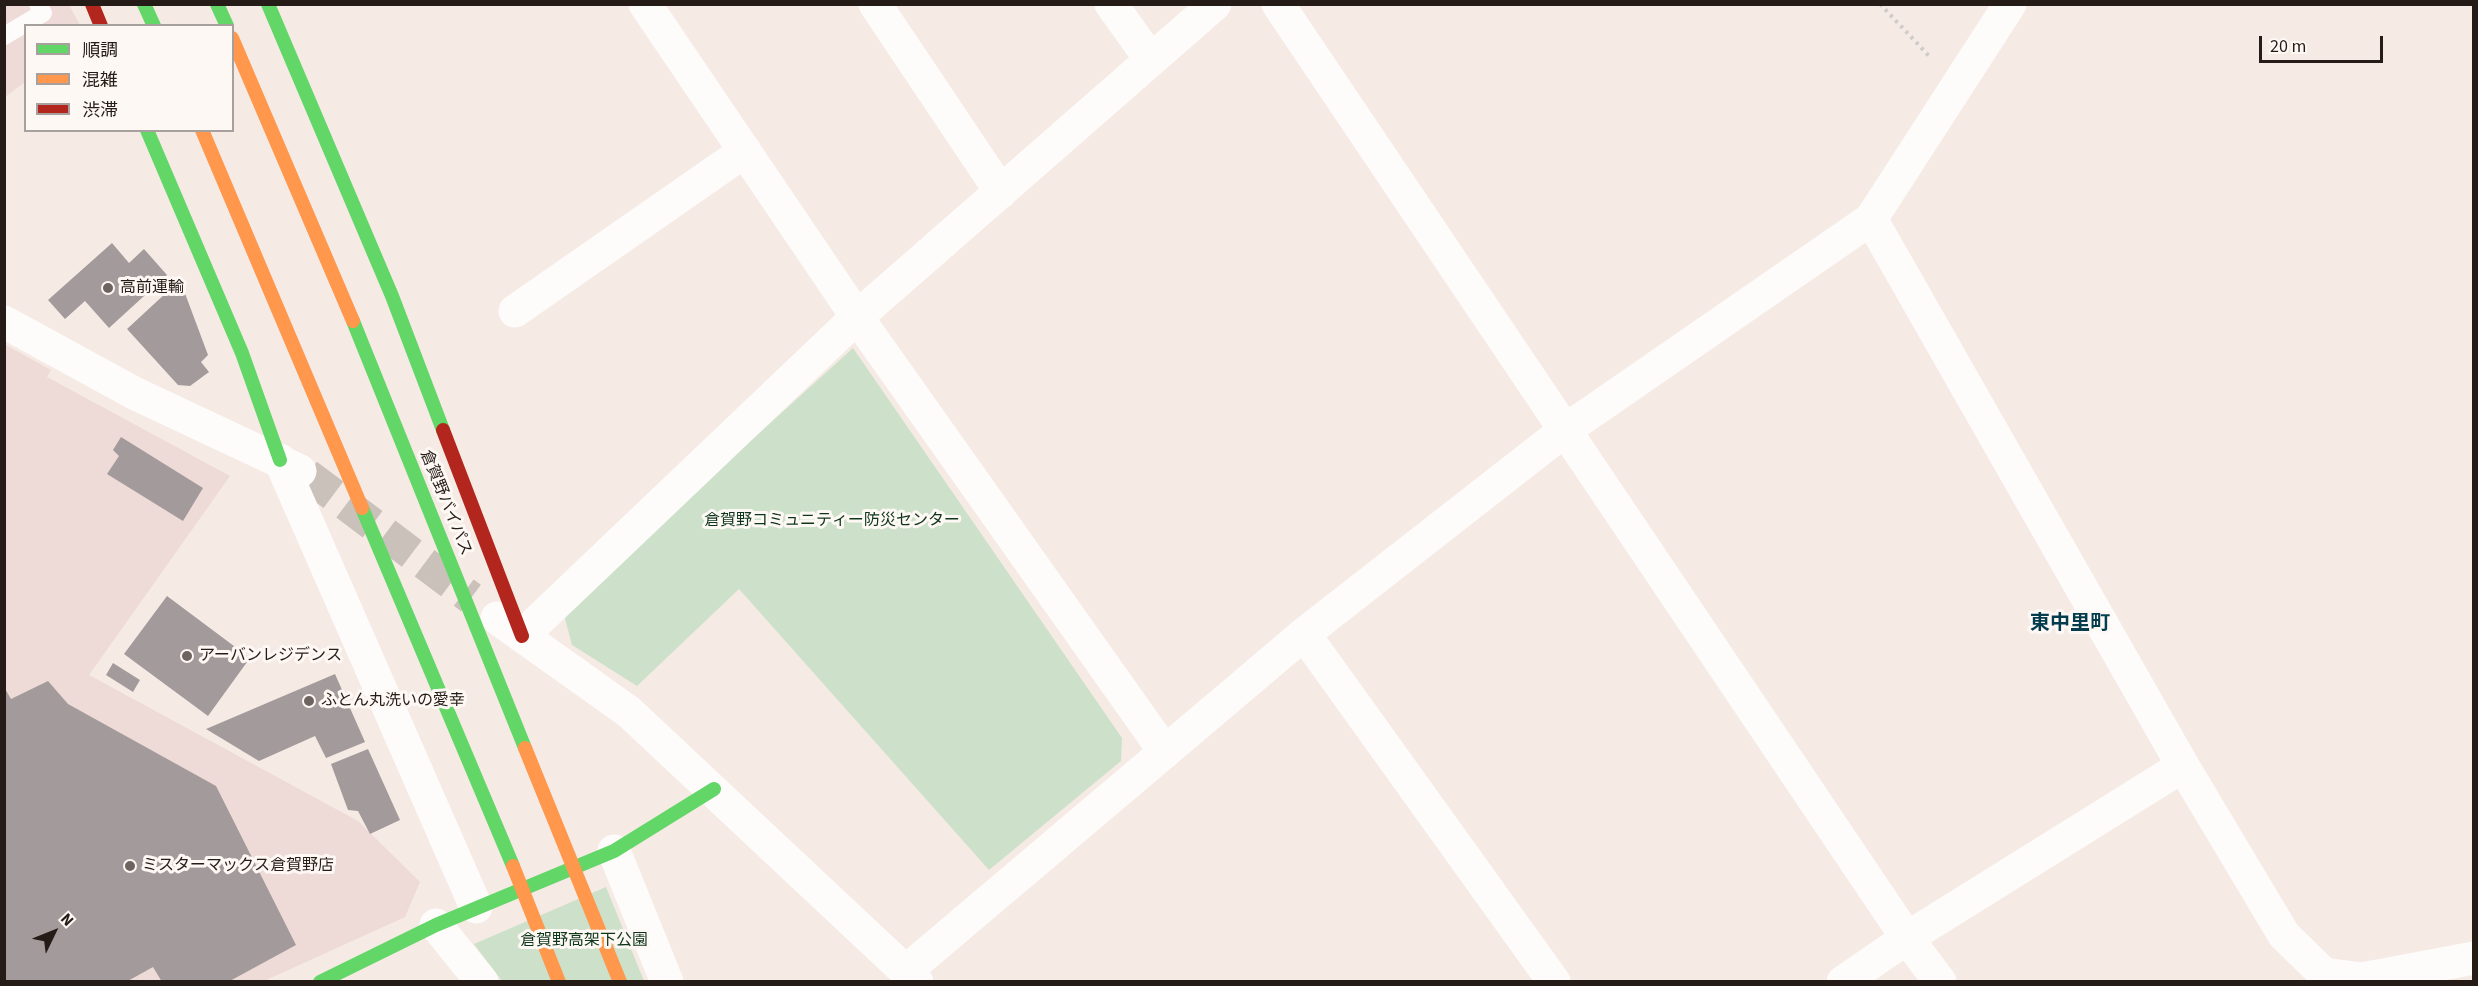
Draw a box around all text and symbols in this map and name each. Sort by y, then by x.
legend [24,24,234,132]
scale bar [2262,24,2386,62]
text: 20 m [2270,34,2306,59]
text: 順調 [82,38,118,63]
text: 混雑 [82,68,118,93]
text: 渋滞 [82,98,118,123]
place label: 高前運輸 [120,278,184,298]
marker: 高前運輸 [101,281,115,295]
street label: 倉賀野バイパス [415,447,475,559]
park label: 倉賀野コミュニティー防災センター [704,511,960,531]
district label: 東中里町 [2030,613,2110,637]
place label: アーバンレジデンス [199,646,342,666]
marker: アーバンレジデンス [180,649,194,663]
place label: ふとん丸洗いの愛幸 [321,691,465,711]
marker: ふとん丸洗いの愛幸 [302,694,316,708]
place label: ミスターマックス倉賀野店 [142,856,334,876]
marker: ミスターマックス倉賀野店 [123,859,137,873]
north arrow [24,902,84,962]
text: N [55,908,79,931]
park label: 倉賀野高架下公園 [520,931,648,951]

